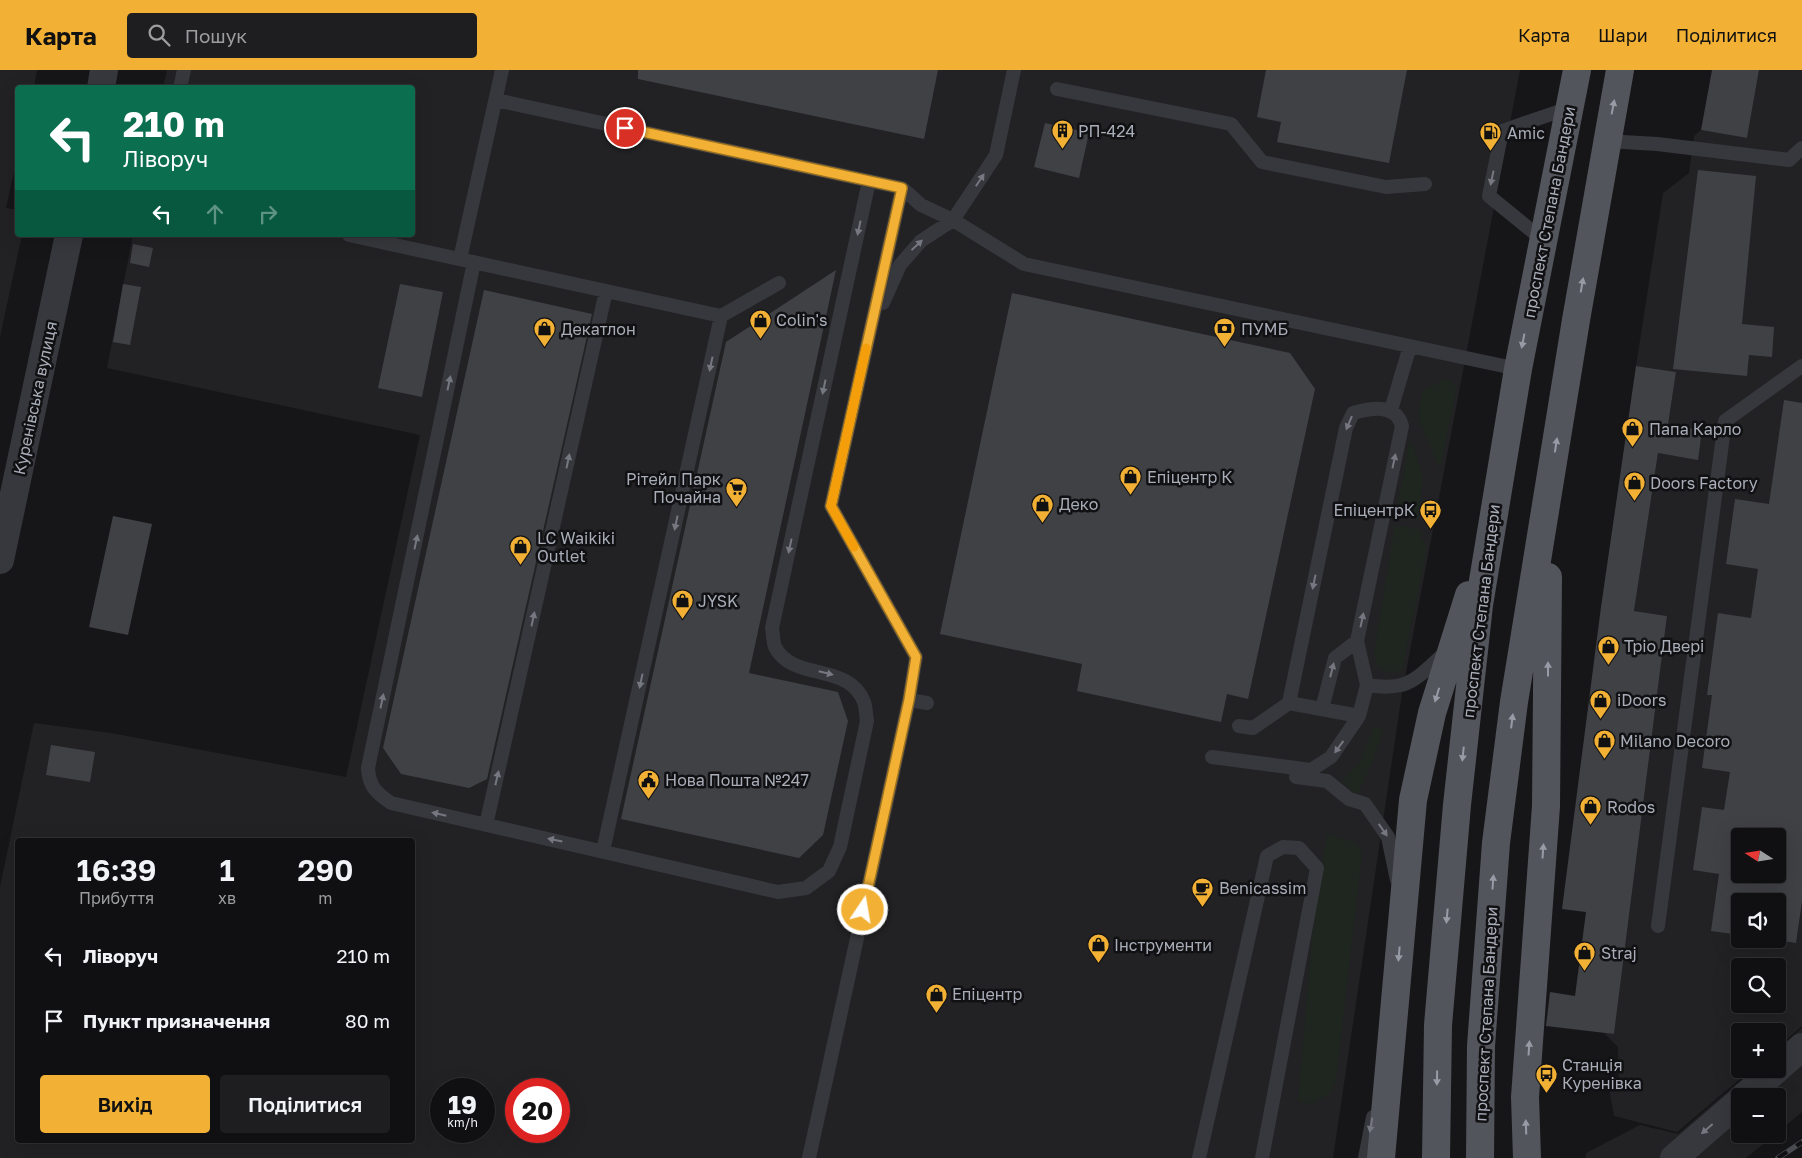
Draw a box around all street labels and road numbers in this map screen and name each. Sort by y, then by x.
street label: проспект Степана Бандери [1519,105,1579,319]
street label: Куренівська вулиця [9,319,61,477]
street label: проспект Степана Бандери [1458,503,1504,719]
street label: проспект Степана Бандери [1470,906,1502,1122]

